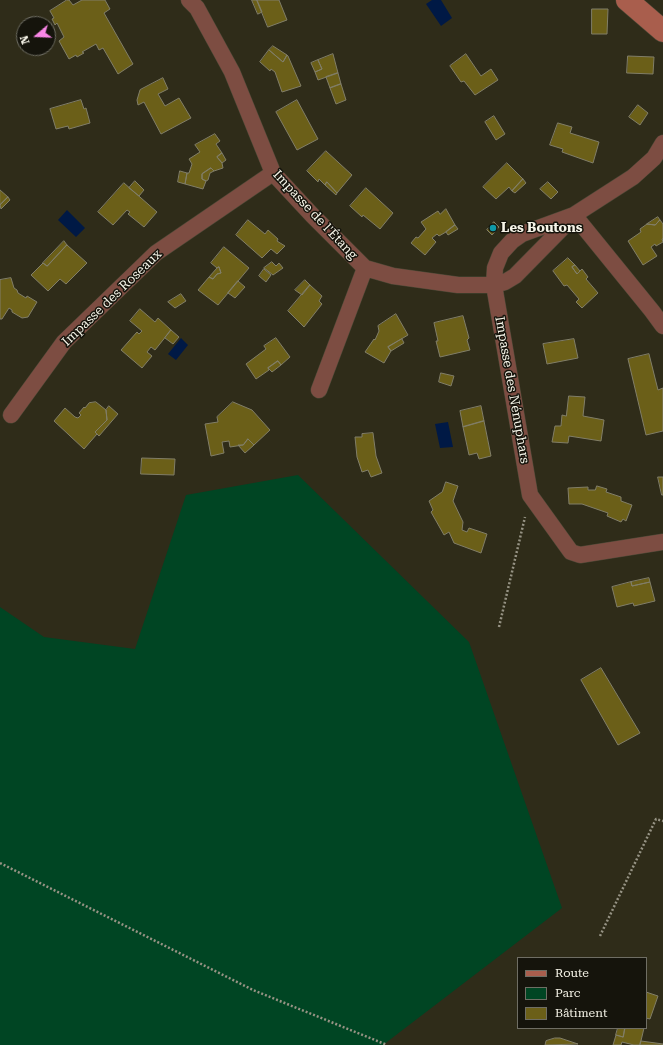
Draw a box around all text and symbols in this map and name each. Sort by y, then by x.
north arrow [16,16,56,56]
text: N [18,34,33,46]
street label: Impasse de l'Étang [270,167,360,263]
place label: Les Boutons [501,220,582,236]
marker: Les Boutons [488,223,498,233]
street label: Impasse des Roseaux [59,246,165,350]
street label: Impasse des Nénuphars [491,315,533,465]
legend [517,957,647,1029]
text: Route [555,966,589,980]
text: Parc [555,986,580,1000]
text: Bâtiment [555,1006,607,1020]

